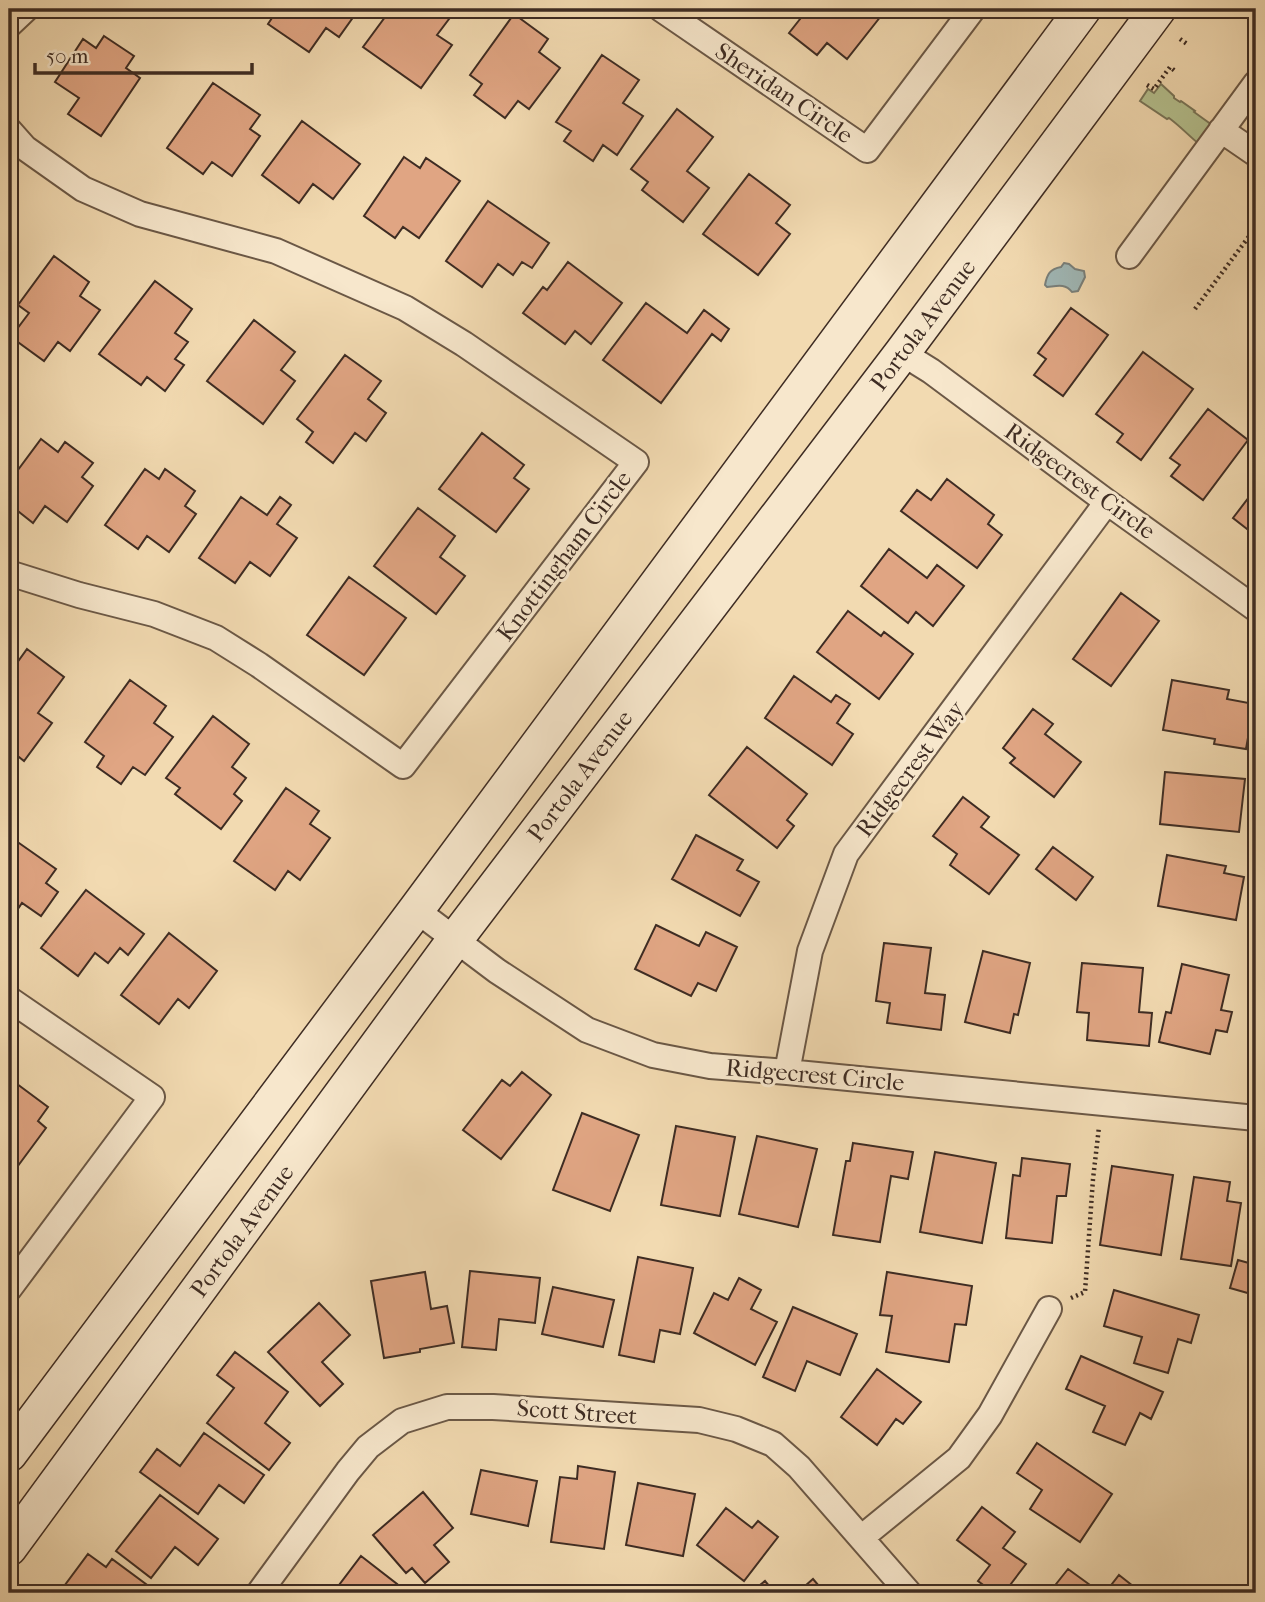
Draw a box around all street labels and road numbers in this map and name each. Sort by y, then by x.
street label: Sheridan Circle [710,37,858,149]
street label: Portola Avenue [865,254,982,396]
street label: Ridgecrest Circle [999,417,1161,545]
street label: Knottingham Circle [491,465,637,647]
street label: Ridgecrest Way [850,695,971,842]
street label: Portola Avenue [522,705,639,847]
street label: Ridgecrest Circle [725,1053,906,1097]
street label: Portola Avenue [184,1159,300,1303]
street label: Scott Street [516,1394,639,1430]

